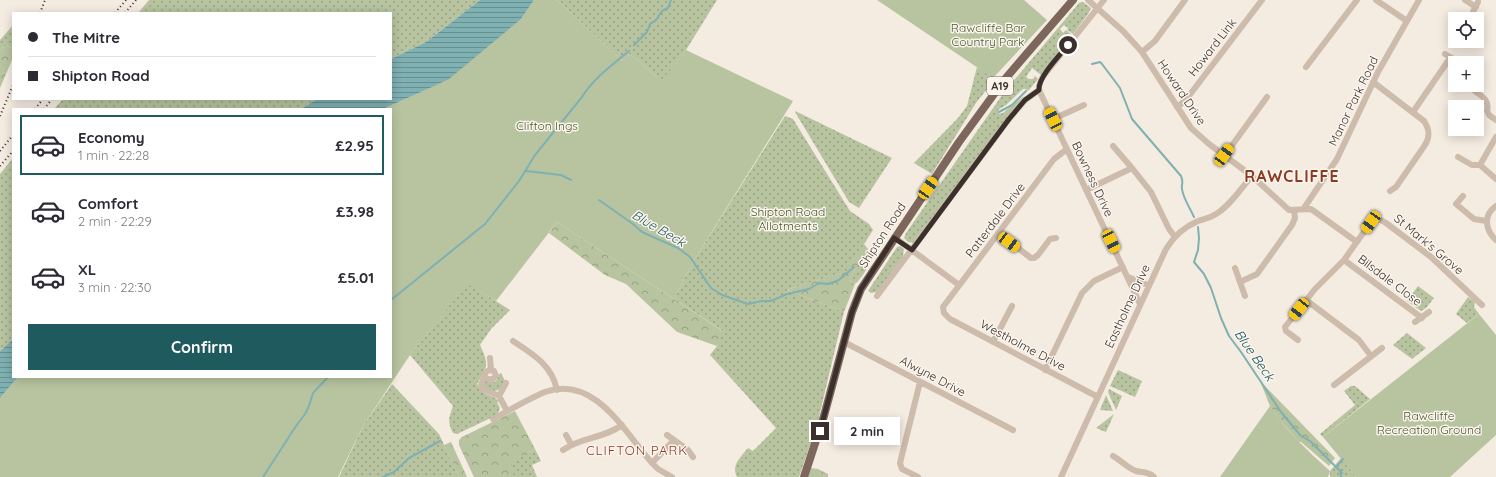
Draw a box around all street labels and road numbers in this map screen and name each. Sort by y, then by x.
street label: Howard Link [1185,15,1239,79]
street label: Manor Park Road [1325,54,1381,148]
street label: Howard Drive [1155,56,1210,128]
road number: A19 [987,77,1013,95]
street label: Bowness Drive [1069,139,1117,219]
street label: Patterdale Drive [962,179,1028,260]
street label: Shipton Road [855,200,909,270]
street label: St Mark's Grove [1391,210,1467,278]
street label: Bilsdale Close [1355,251,1425,309]
street label: Eastholme Drive [1101,262,1153,350]
street label: Westholme Drive [978,316,1068,374]
street label: Alwyne Drive [898,352,969,400]

